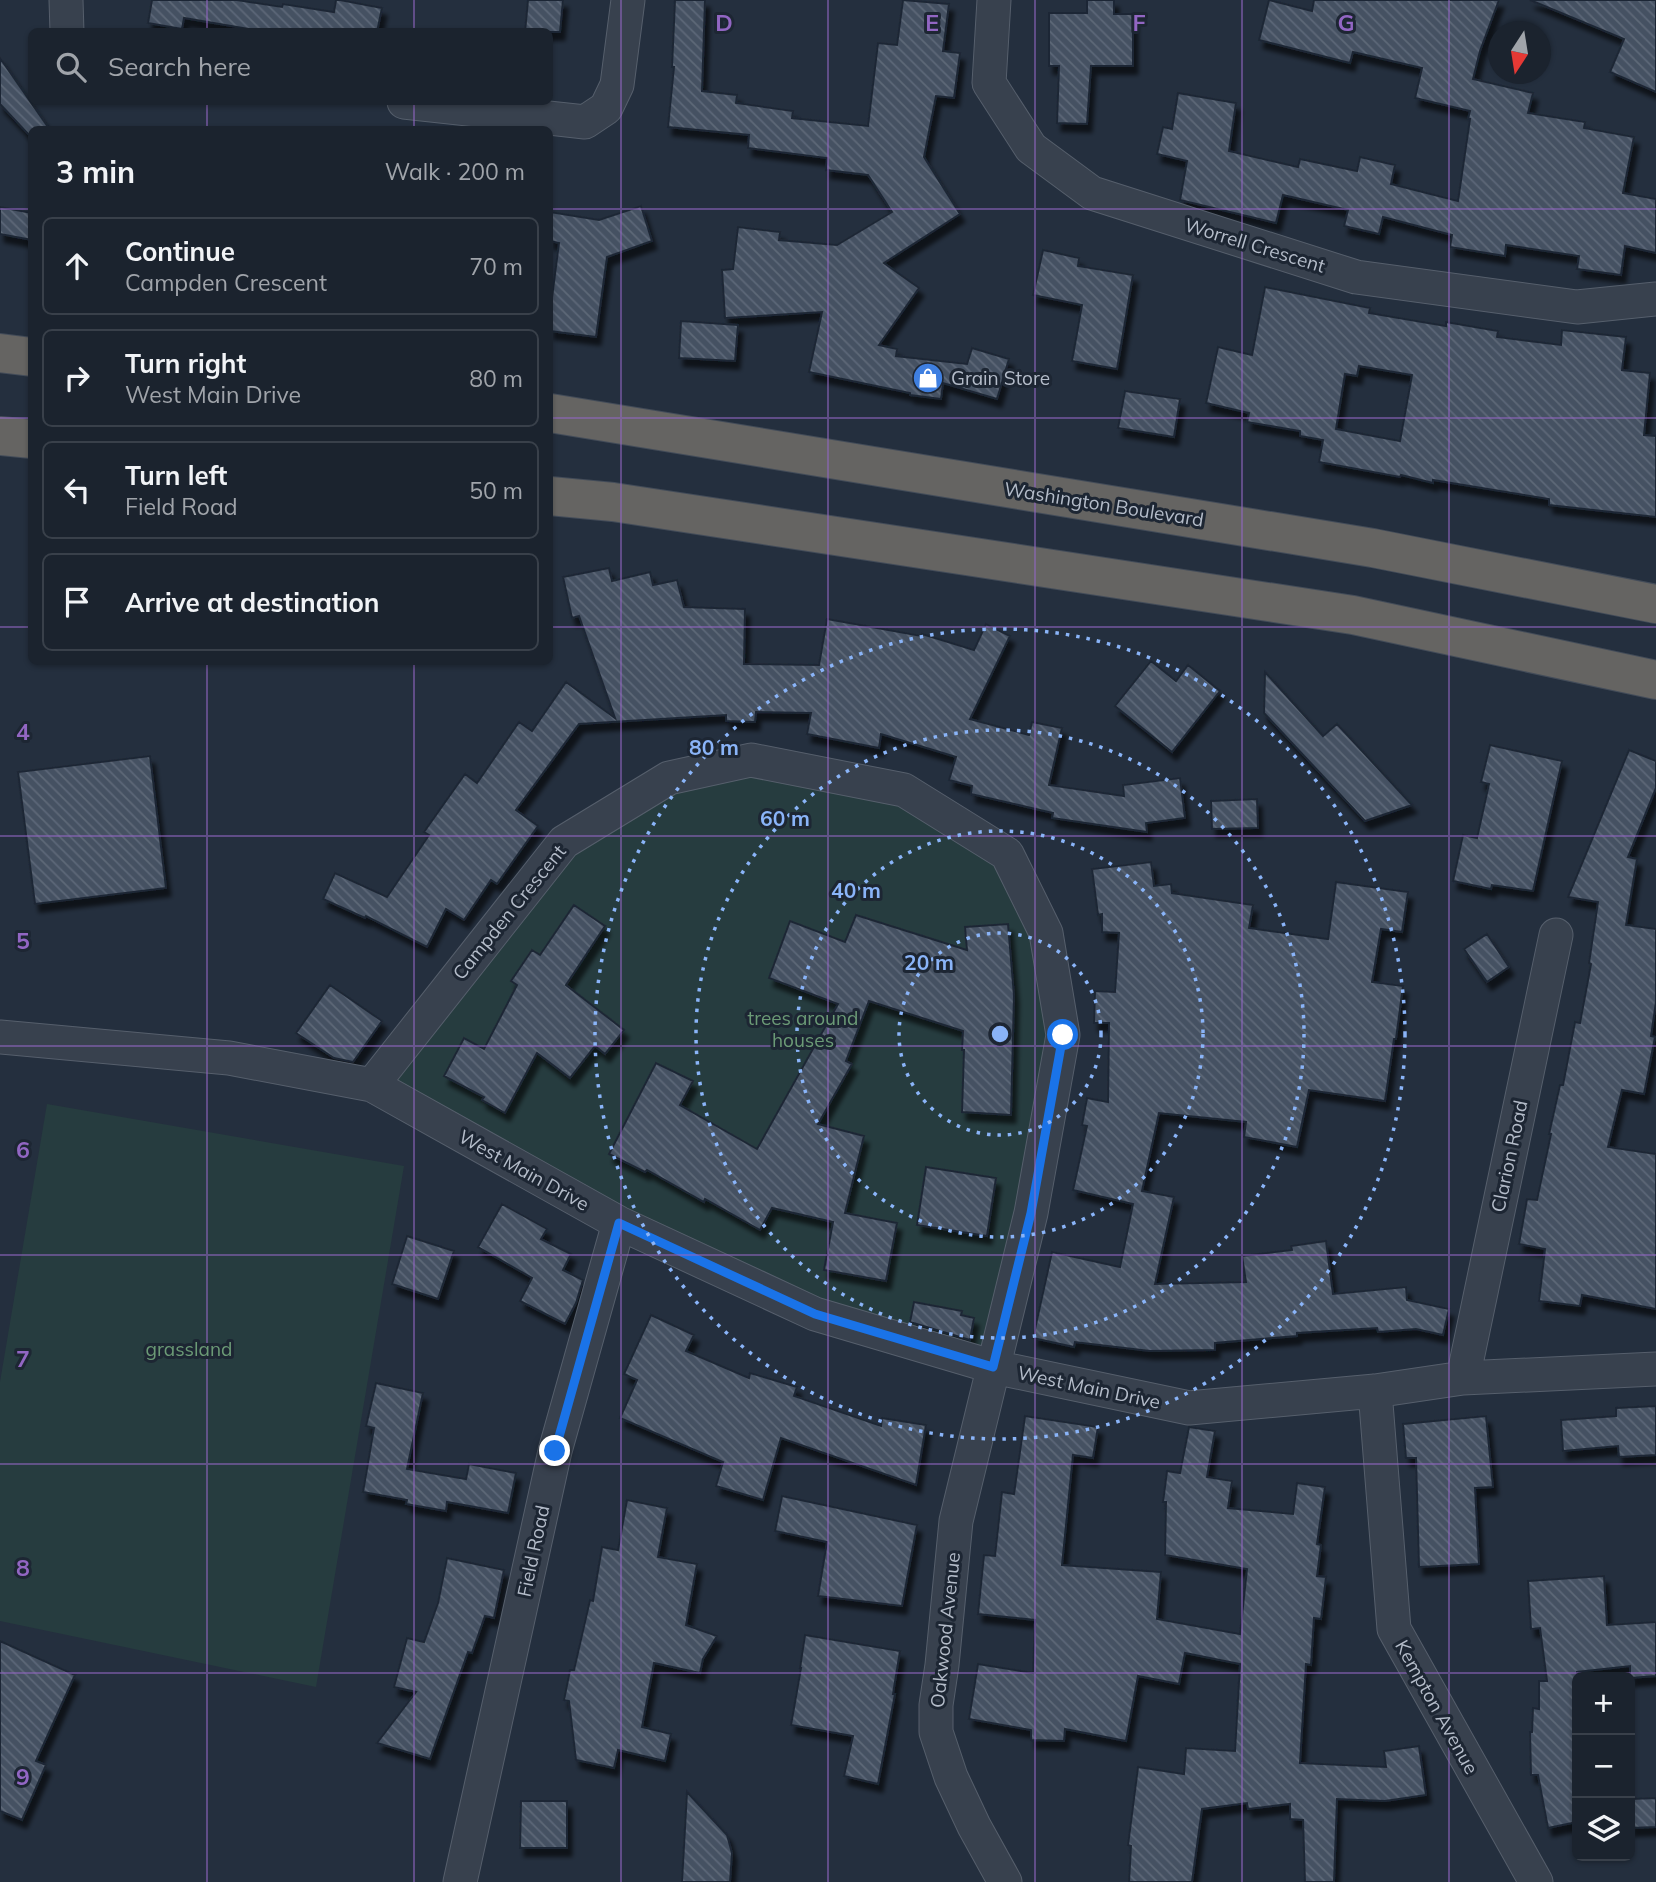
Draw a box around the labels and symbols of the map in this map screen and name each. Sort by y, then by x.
text: D [715,8,733,37]
text: E [925,8,939,37]
text: F [1132,8,1146,37]
text: G [1337,8,1355,37]
north arrow [1488,21,1551,84]
street label: Worrell Crescent [1182,212,1329,278]
shop icon: Grain Store [911,361,945,395]
place label: Grain Store [951,366,1050,390]
street label: Washington Boulevard [1003,476,1205,532]
text: 4 [16,717,30,746]
text: 80 m [689,734,739,760]
text: 60 m [760,805,810,831]
street label: Campden Crescent [447,839,571,984]
text: 40 m [831,877,881,903]
text: 5 [16,926,30,955]
text: 20 m [904,949,954,975]
park label: trees around houses [747,1006,859,1052]
route start [1047,1019,1078,1050]
centre of rings [988,1022,1012,1046]
street label: Clarion Road [1485,1098,1533,1214]
street label: West Main Drive [455,1124,593,1216]
text: 6 [16,1135,30,1164]
park label: grassland [146,1337,232,1361]
text: 7 [16,1344,30,1373]
street label: West Main Drive [1015,1360,1163,1414]
route end [539,1435,570,1466]
street label: Field Road [512,1503,554,1599]
street label: Oakwood Avenue [925,1551,965,1709]
text: 8 [16,1553,30,1582]
street label: Kempton Avenue [1390,1636,1484,1778]
text: 9 [16,1762,30,1791]

